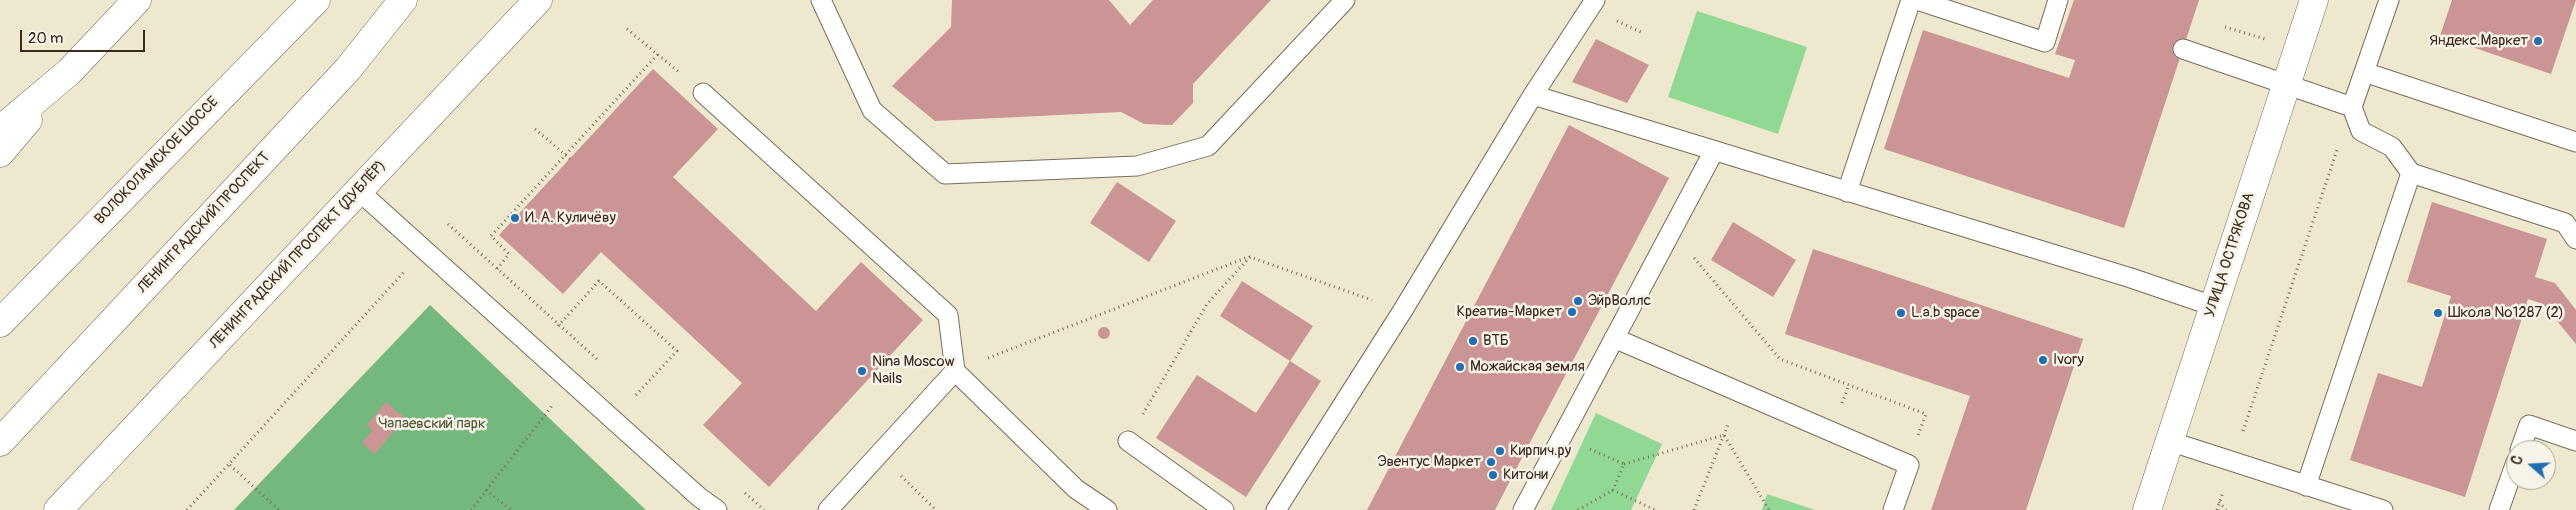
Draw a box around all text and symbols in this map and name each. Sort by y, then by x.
scale bar [22,20,148,52]
text: 20 m [28,29,63,48]
place label: Яндекс.Маркет [2429,32,2528,50]
marker: Яндекс.Маркет [2532,35,2544,47]
street label: ВОЛОКОЛАМСКОЕ ШОССЕ [91,93,223,229]
street label: ЛЕНИНГРАДСКИЙ ПРОСПЕКТ [134,149,274,297]
street label: ЛЕНИНГРАДСКИЙ ПРОСПЕКТ (ДУБЛЁР) [206,157,390,353]
street label: УЛИЦА ОСТРЯКОВА [2201,190,2259,320]
place label: И. А. Куличёву [525,209,616,227]
marker: И. А. Куличёву [509,212,521,224]
place label: ЭйрВоллс [1588,292,1651,310]
marker: ЭйрВоллс [1572,295,1584,307]
place label: Креатив-Маркет [1456,303,1562,321]
place label: L.a.b space [1911,304,1979,322]
place label: Школа №1287 (2) [2448,304,2564,322]
marker: Креатив-Маркет [1566,306,1578,318]
marker: L.a.b space [1895,307,1907,319]
marker: Школа №1287 (2) [2432,307,2444,319]
place label: ВТБ [1483,332,1509,350]
marker: ВТБ [1467,335,1479,347]
place label: Ivory [2053,351,2084,369]
place label: Nina Moscow Nails [872,353,955,388]
marker: Ivory [2037,354,2049,366]
place label: Можайская земля [1470,358,1585,376]
marker: Можайская земля [1454,361,1466,373]
marker: Nina Moscow Nails [856,365,868,377]
park label: Чапаевский парк [378,415,486,433]
north arrow [2506,440,2556,490]
place label: Кирпич.ру [1510,442,1571,460]
marker: Кирпич.ру [1494,445,1506,457]
place label: Эвентус Маркет [1377,453,1481,471]
text: С [2508,453,2527,467]
marker: Эвентус Маркет [1485,456,1497,468]
place label: Китони [1503,466,1548,484]
marker: Китони [1487,469,1499,481]

